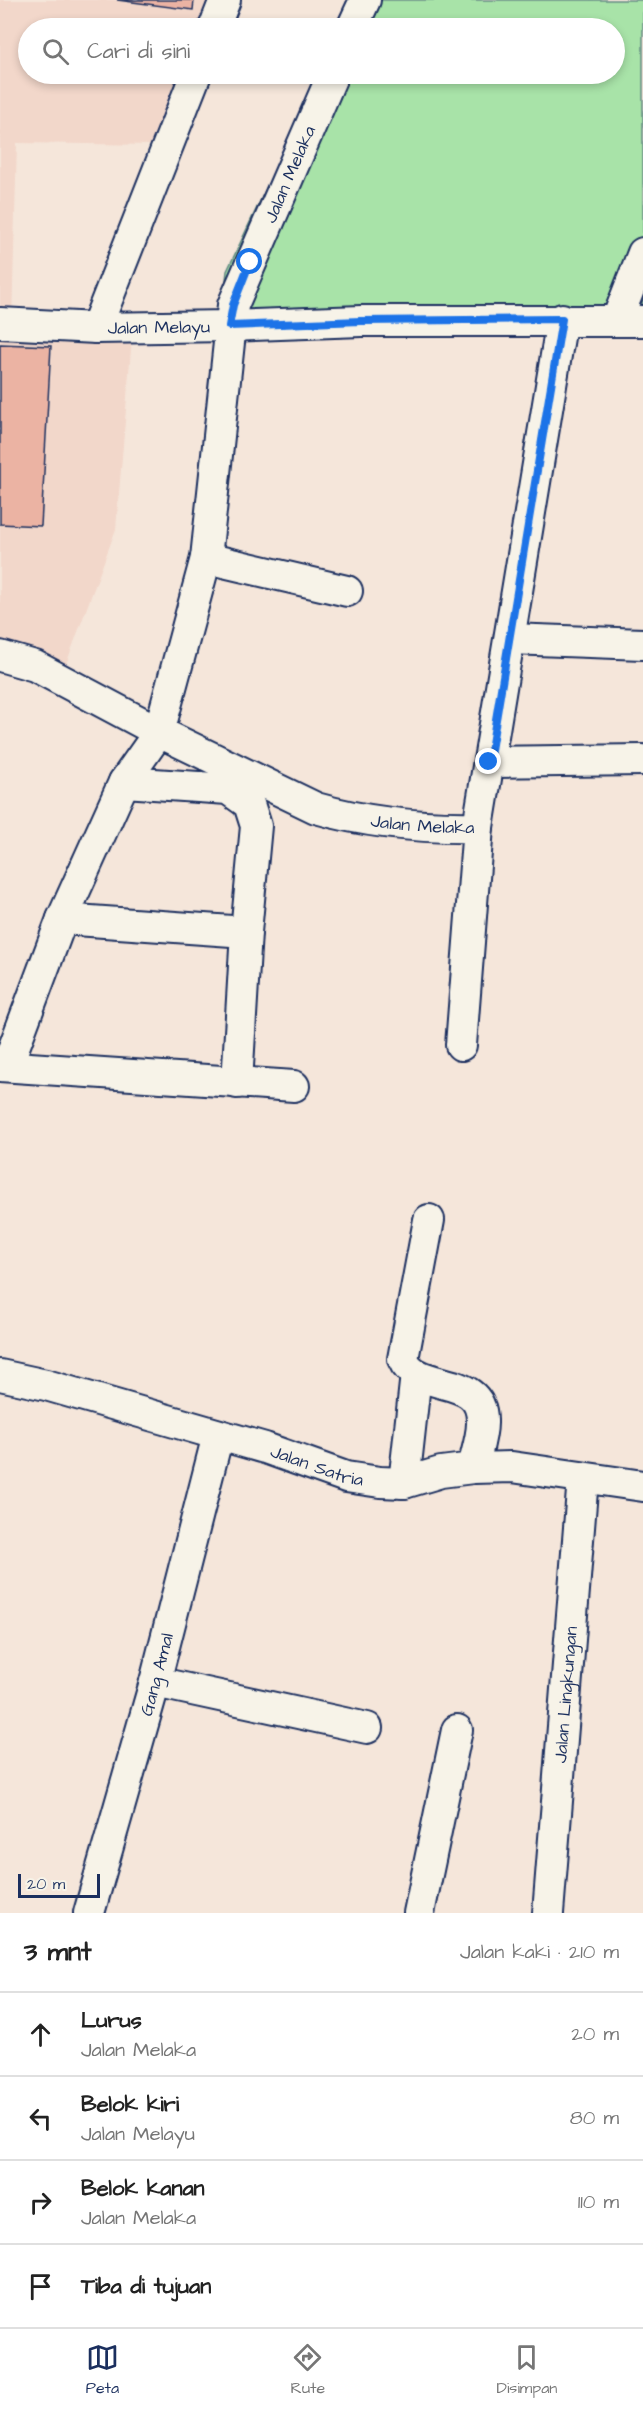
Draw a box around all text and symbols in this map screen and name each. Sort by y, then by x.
search box [18,18,625,84]
icon: search [39,35,72,68]
text: Cari di sini [87,36,190,67]
street label: Jalan Melaka [257,122,322,227]
route start [236,248,262,274]
street label: Jalan Melayu [107,314,210,340]
route end [475,748,501,774]
street label: Jalan Melaka [369,808,475,840]
street label: Jalan Satria [267,1438,365,1492]
street label: Jalan Lingkungan [548,1625,584,1764]
street label: Gang Amal [133,1630,180,1719]
scale bar [18,1871,100,1898]
text: 20 m [27,1873,65,1895]
text: 3 mnt [24,1934,91,1970]
text: Jalan kaki · 210 m [460,1938,619,1966]
text: Lurus [81,2005,142,2036]
icon: ahead [24,2018,57,2051]
text: 20 m [571,2020,619,2048]
text: Jalan Melaka [81,2036,196,2064]
text: Belok kiri [81,2089,179,2120]
icon: left [24,2102,57,2135]
text: 80 m [570,2104,619,2132]
text: Jalan Melayu [81,2120,195,2148]
text: Belok kanan [81,2173,205,2204]
icon: right [24,2186,57,2219]
text: 110 m [578,2188,619,2216]
text: Jalan Melaka [81,2204,196,2232]
icon: arrive [24,2270,57,2303]
text: Tiba di tujuan [81,2271,211,2302]
tab: Peta [86,2341,119,2399]
tab: Rute [291,2341,325,2399]
tab: Disimpan [497,2341,557,2399]

